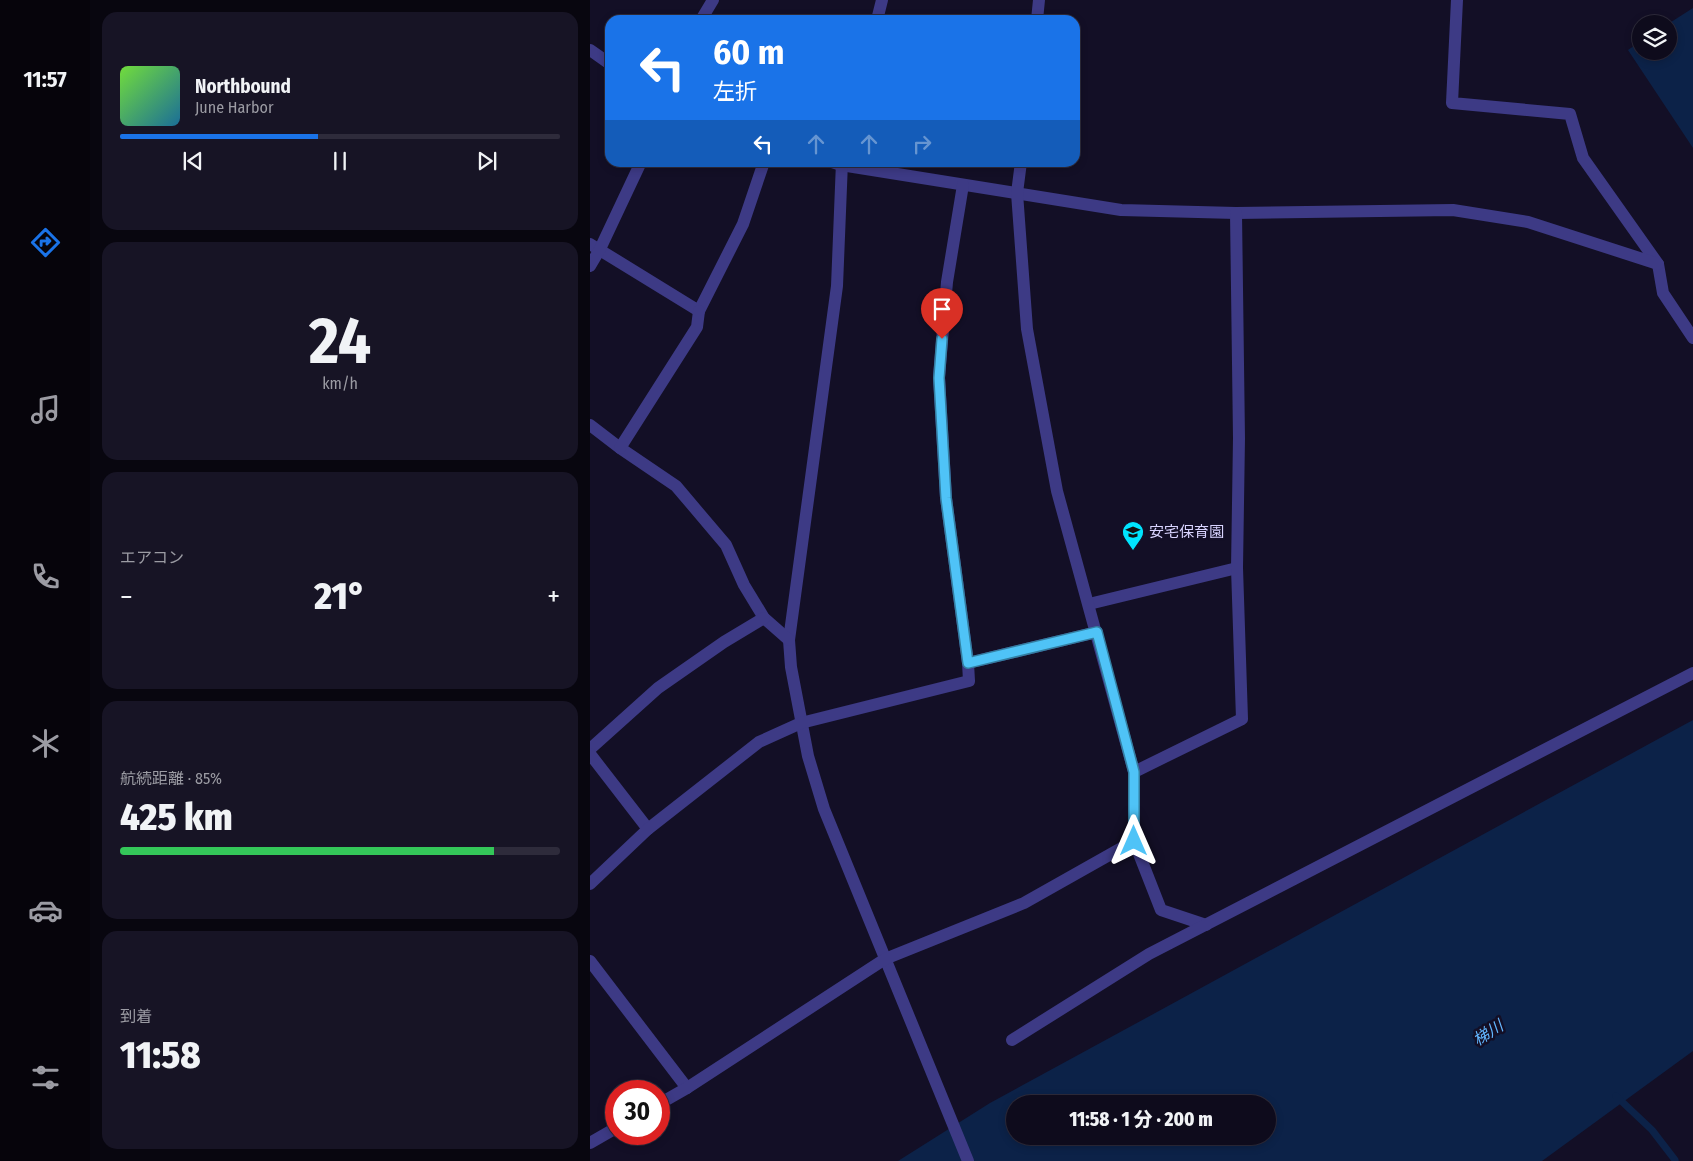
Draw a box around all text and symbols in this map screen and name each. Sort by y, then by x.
map controls [1632,15,1677,60]
button: layers [1632,15,1677,60]
text: 60 m [713,31,784,73]
icon: left [630,35,695,100]
text: 11:57 [23,66,67,93]
text: Northbound [195,75,291,98]
text: 左折 [713,78,757,105]
text: June Harbor [195,98,273,117]
icon: left [749,130,777,158]
icon: ahead [802,130,830,158]
icon: ahead [855,130,883,158]
icon: right [908,130,936,158]
icon: previous [179,147,207,175]
icon: pause [326,147,354,175]
icon: next [473,147,501,175]
icon: directions [28,225,63,260]
pin [921,288,963,339]
icon: arrive [928,295,956,323]
text: 24 [309,302,371,380]
text: km/h [322,374,358,393]
icon: music [28,392,63,427]
school or university icon: 安宅保育園 [1121,520,1145,551]
place label: 安宅保育園 [1149,523,1224,541]
text: エアコン [120,548,184,567]
icon: phone [28,559,63,594]
text: 21° [314,573,366,619]
text: − [120,580,133,613]
text: + [547,580,560,613]
icon: climate [28,726,63,761]
text: 航続距離 · 85% [120,769,222,788]
text: 425 km [120,794,233,840]
position arrow [1107,814,1159,866]
icon: car [28,893,63,928]
text: 到着 [120,1007,152,1026]
water label: 梯川 [1469,1015,1508,1050]
text: 11:58 [120,1032,201,1078]
icon: filters [28,1060,63,1095]
speed limit sign: 30 [605,1080,670,1145]
text: 11:58 · 1 分 · 200 m [1069,1108,1213,1131]

